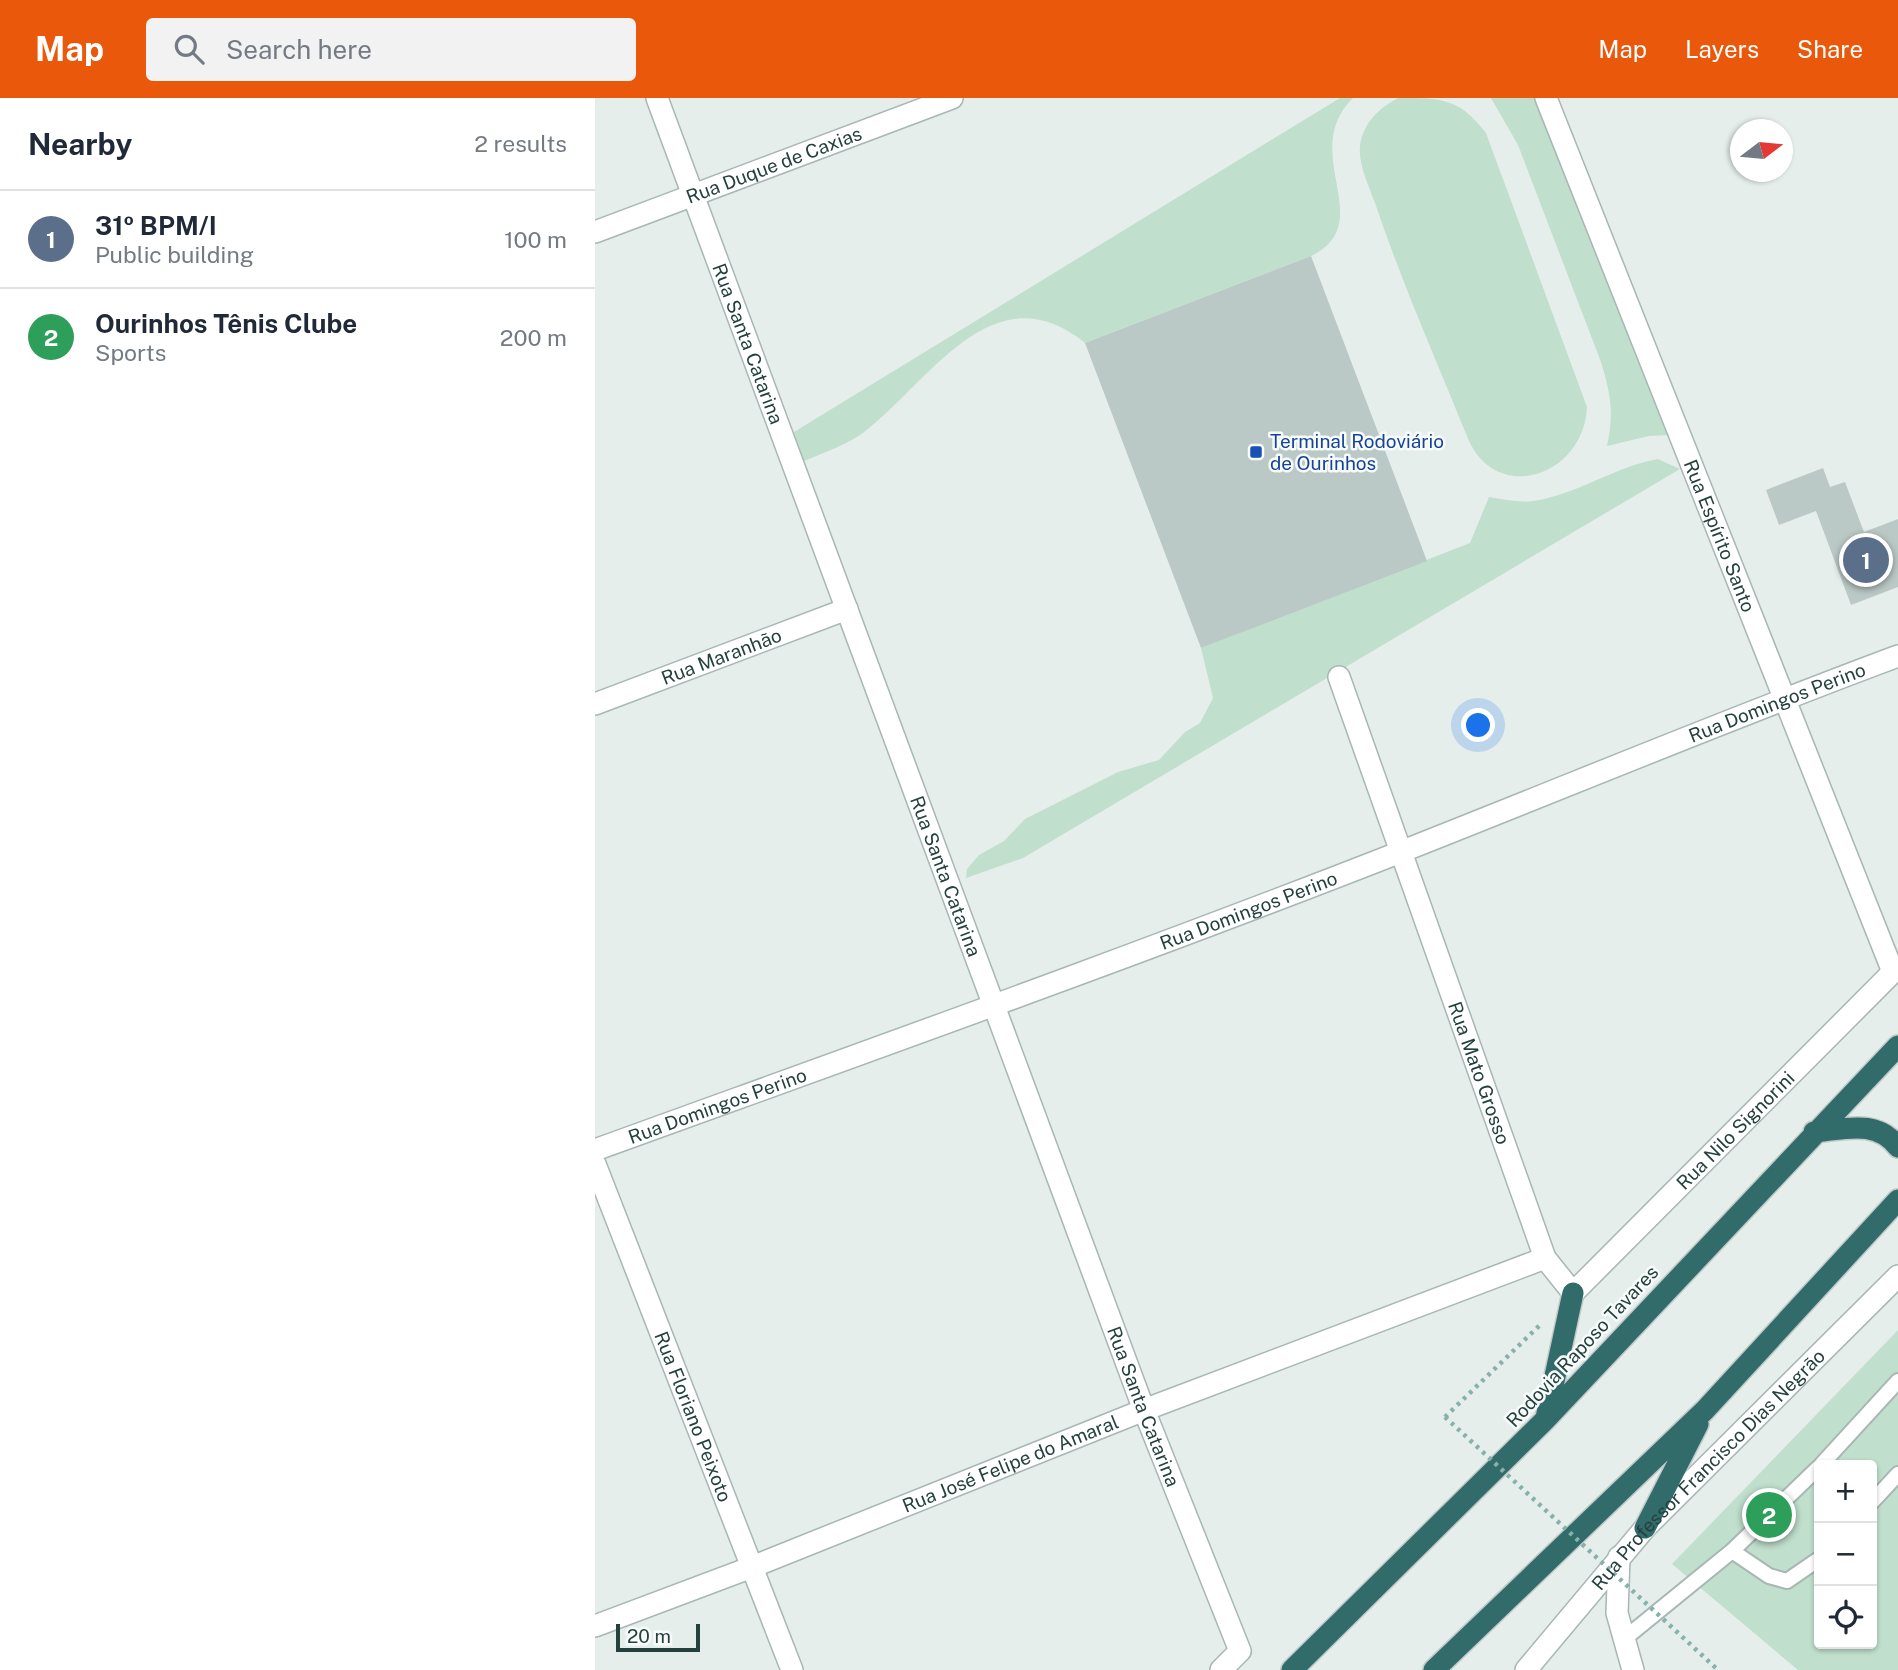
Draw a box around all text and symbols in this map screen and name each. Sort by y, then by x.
search box [146,18,636,81]
text: Map [35,30,104,68]
icon: search [170,30,208,68]
text: Search here [226,34,372,65]
text: Map [1598,35,1647,63]
text: Layers [1685,35,1759,63]
text: Share [1797,35,1863,63]
north arrow [1730,119,1793,182]
street label: Rua Duque de Caxias [683,122,865,208]
text: Nearby [28,126,132,162]
text: 2 results [474,130,567,157]
text: 31º BPM/I [95,210,217,241]
text: 1 [46,226,56,253]
text: 100 m [504,226,567,253]
text: Public building [95,241,254,268]
street label: Rua Santa Catarina [708,260,788,427]
text: Ourinhos Tênis Clube [95,308,357,339]
text: 2 [44,324,58,351]
text: 200 m [500,324,567,351]
text: Sports [95,339,166,366]
place label: Terminal Rodoviário de Ourinhos [1270,430,1444,474]
marker: Terminal Rodoviário de Ourinhos [1248,444,1264,460]
street label: Rua Espírito Santo [1680,456,1760,615]
pin: 1 [1843,534,1889,586]
street label: Rua Maranhão [658,624,785,689]
street label: Rua Domingos Perino [1685,658,1869,747]
your location [1461,708,1495,742]
street label: Rua Santa Catarina [906,793,986,960]
street label: Rua Domingos Perino [1157,867,1340,954]
street label: Rua Mato Grosso [1444,998,1515,1147]
street label: Rua Domingos Perino [625,1063,809,1148]
street label: Rua Nilo Signorini [1672,1067,1799,1194]
street label: Rodovia Raposo Tavares [1502,1261,1662,1431]
street label: Rua Santa Catarina [1103,1323,1184,1490]
street label: Rua Floriano Peixoto [650,1328,736,1505]
street label: Rua Professor Francisco Dias Negrão [1587,1345,1829,1594]
street label: Rua José Felipe do Amaral [899,1410,1122,1517]
map controls [1814,1460,1877,1649]
button: + [1814,1460,1877,1523]
pin: 2 [1746,1489,1792,1541]
button: − [1814,1523,1877,1586]
button: locate [1814,1586,1877,1649]
scale bar [616,1621,700,1653]
text: 20 m [627,1625,671,1647]

